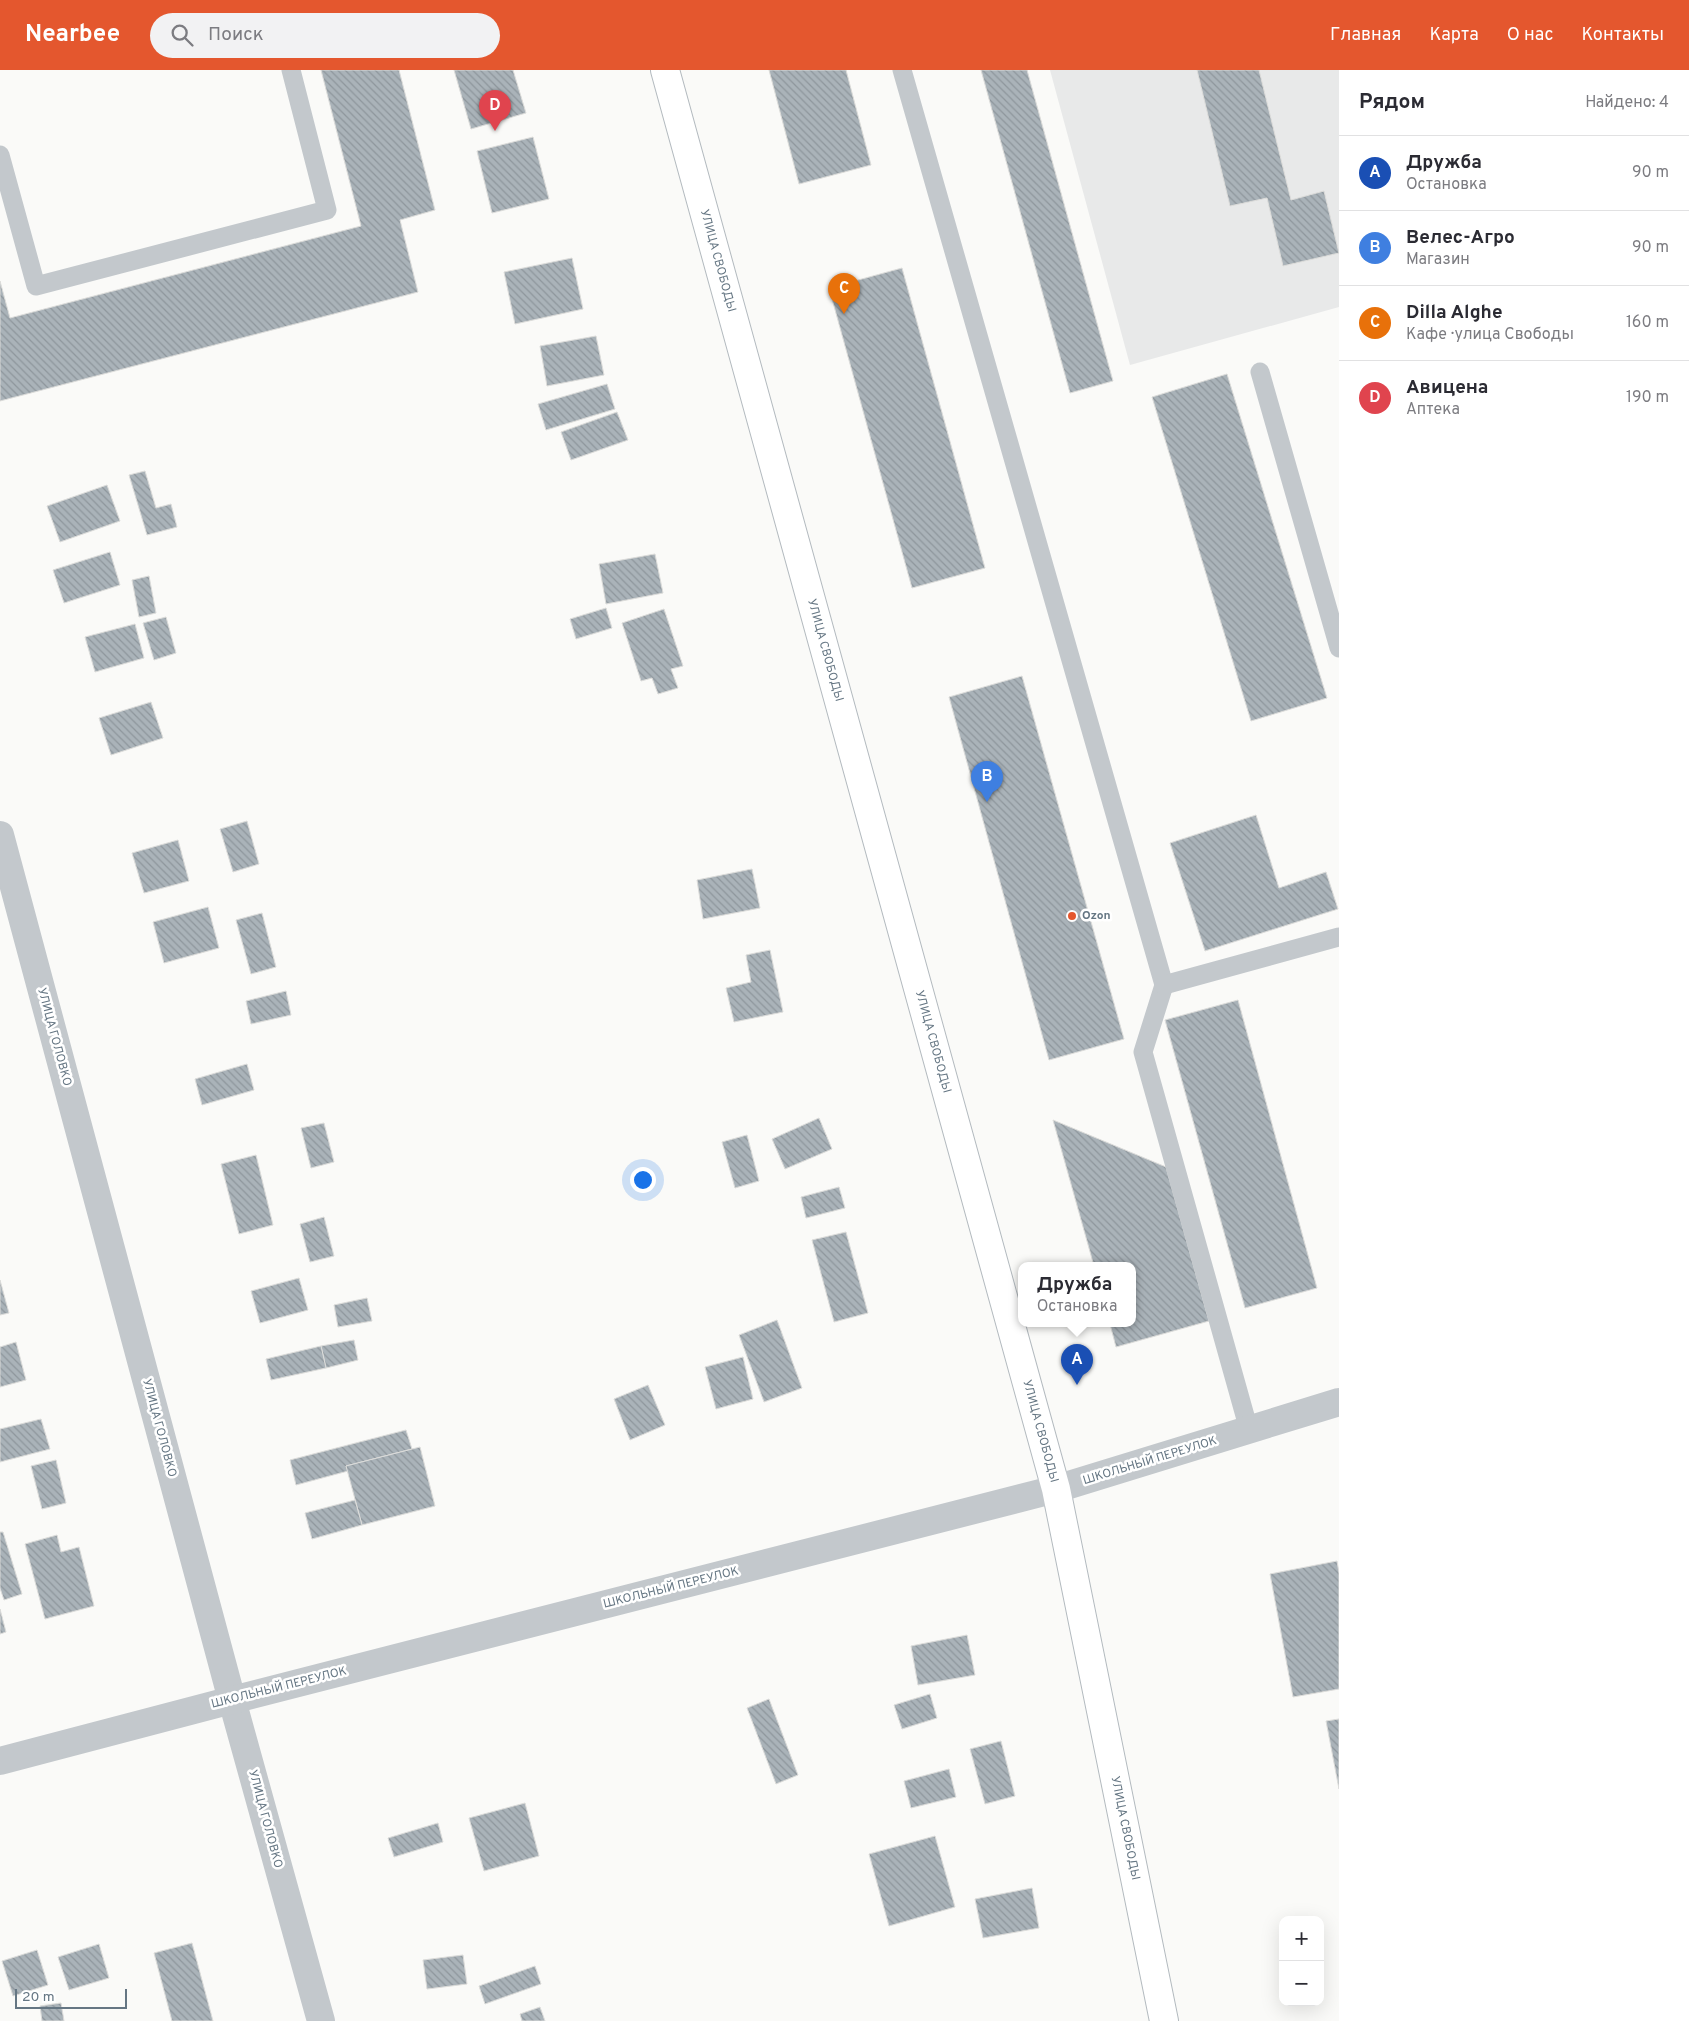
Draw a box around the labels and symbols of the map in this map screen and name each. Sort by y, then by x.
pin: D [479,90,511,131]
street label: УЛИЦА СВОБОДЫ [696,208,739,314]
pin: C [828,273,860,314]
street label: УЛИЦА СВОБОДЫ [803,597,847,704]
pin: B [971,761,1003,802]
place label: Ozon [1082,908,1111,924]
marker: Ozon [1066,910,1078,922]
street label: УЛИЦА ГОЛОВКО [33,986,75,1088]
street label: УЛИЦА СВОБОДЫ [911,989,955,1095]
your location [630,1167,656,1193]
pin: A [1061,1344,1093,1385]
street label: УЛИЦА ГОЛОВКО [138,1377,180,1479]
street label: УЛИЦА СВОБОДЫ [1018,1378,1062,1484]
street label: ШКОЛЬНЫЙ ПЕРЕУЛОК [1081,1433,1219,1489]
street label: ШКОЛЬНЫЙ ПЕРЕУЛОК [602,1563,741,1613]
street label: ШКОЛЬНЫЙ ПЕРЕУЛОК [210,1663,349,1713]
street label: УЛИЦА ГОЛОВКО [244,1768,286,1870]
street label: УЛИЦА СВОБОДЫ [1106,1775,1143,1882]
scale bar [15,1986,128,2009]

